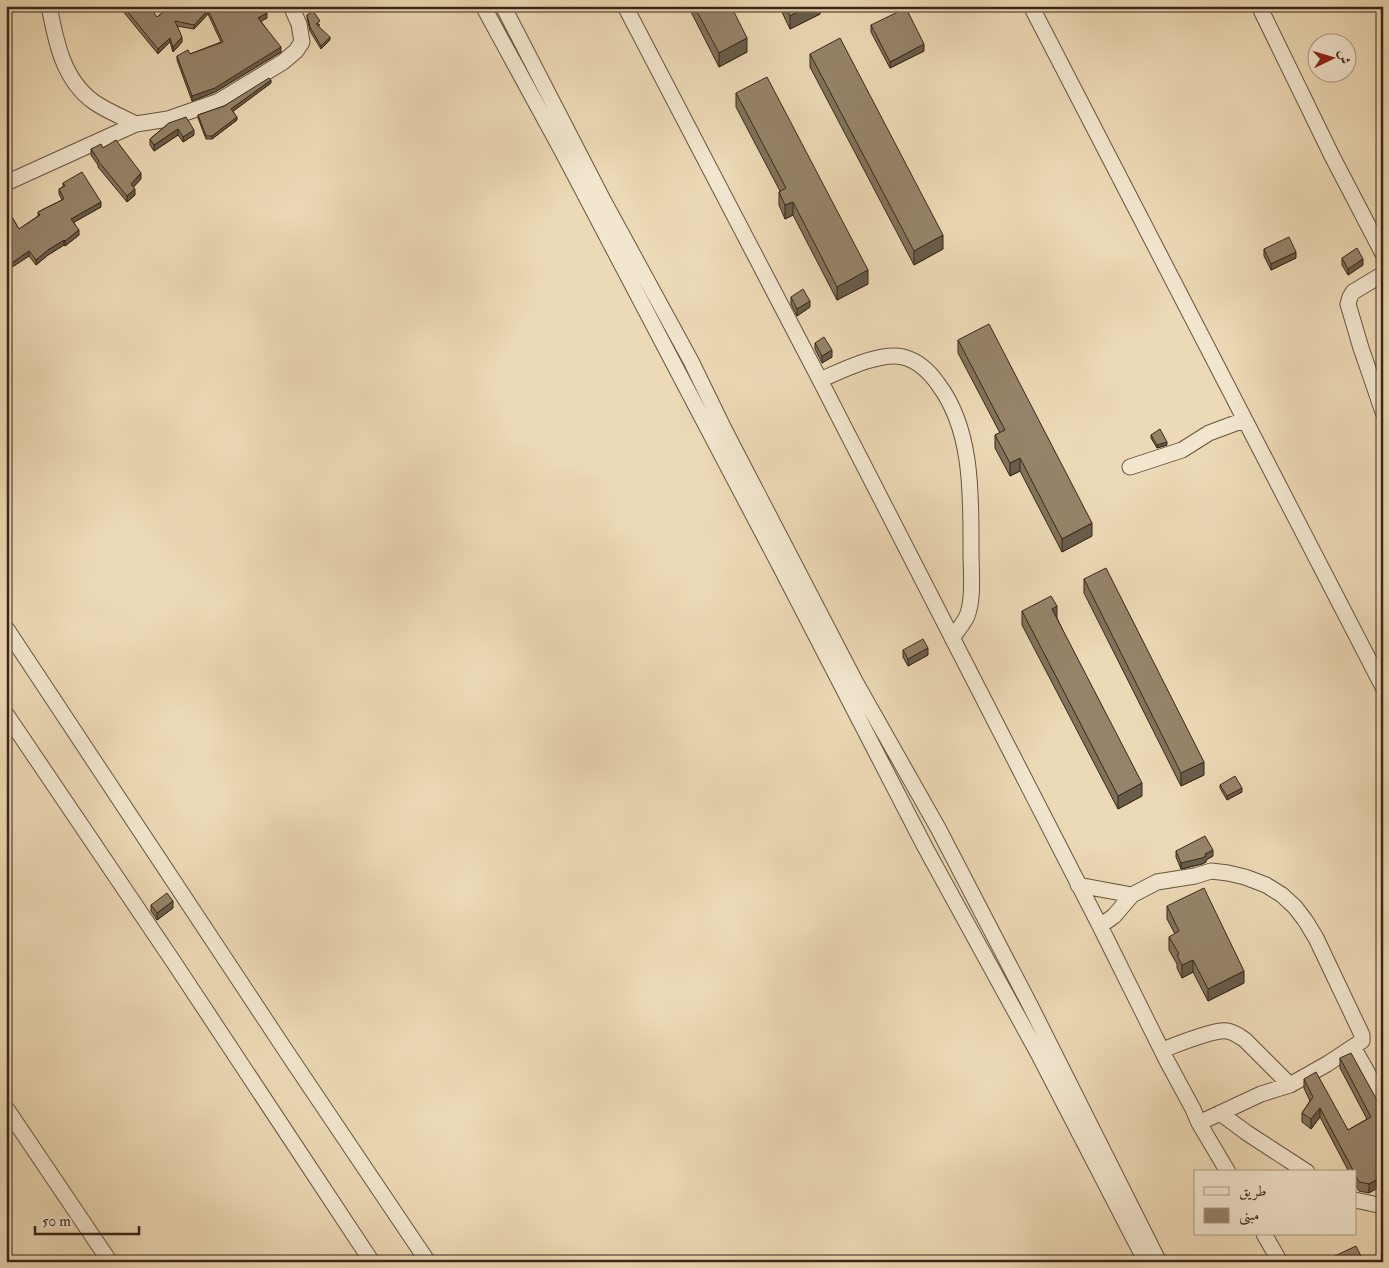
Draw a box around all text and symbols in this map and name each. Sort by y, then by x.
north arrow [1306,32,1356,82]
text: ش [1335,49,1354,65]
legend [1194,1170,1356,1236]
text: طريق [1239,1182,1266,1201]
scale bar [35,1203,139,1235]
text: مبنى [1239,1206,1259,1226]
text: 50 m [42,1212,71,1231]

